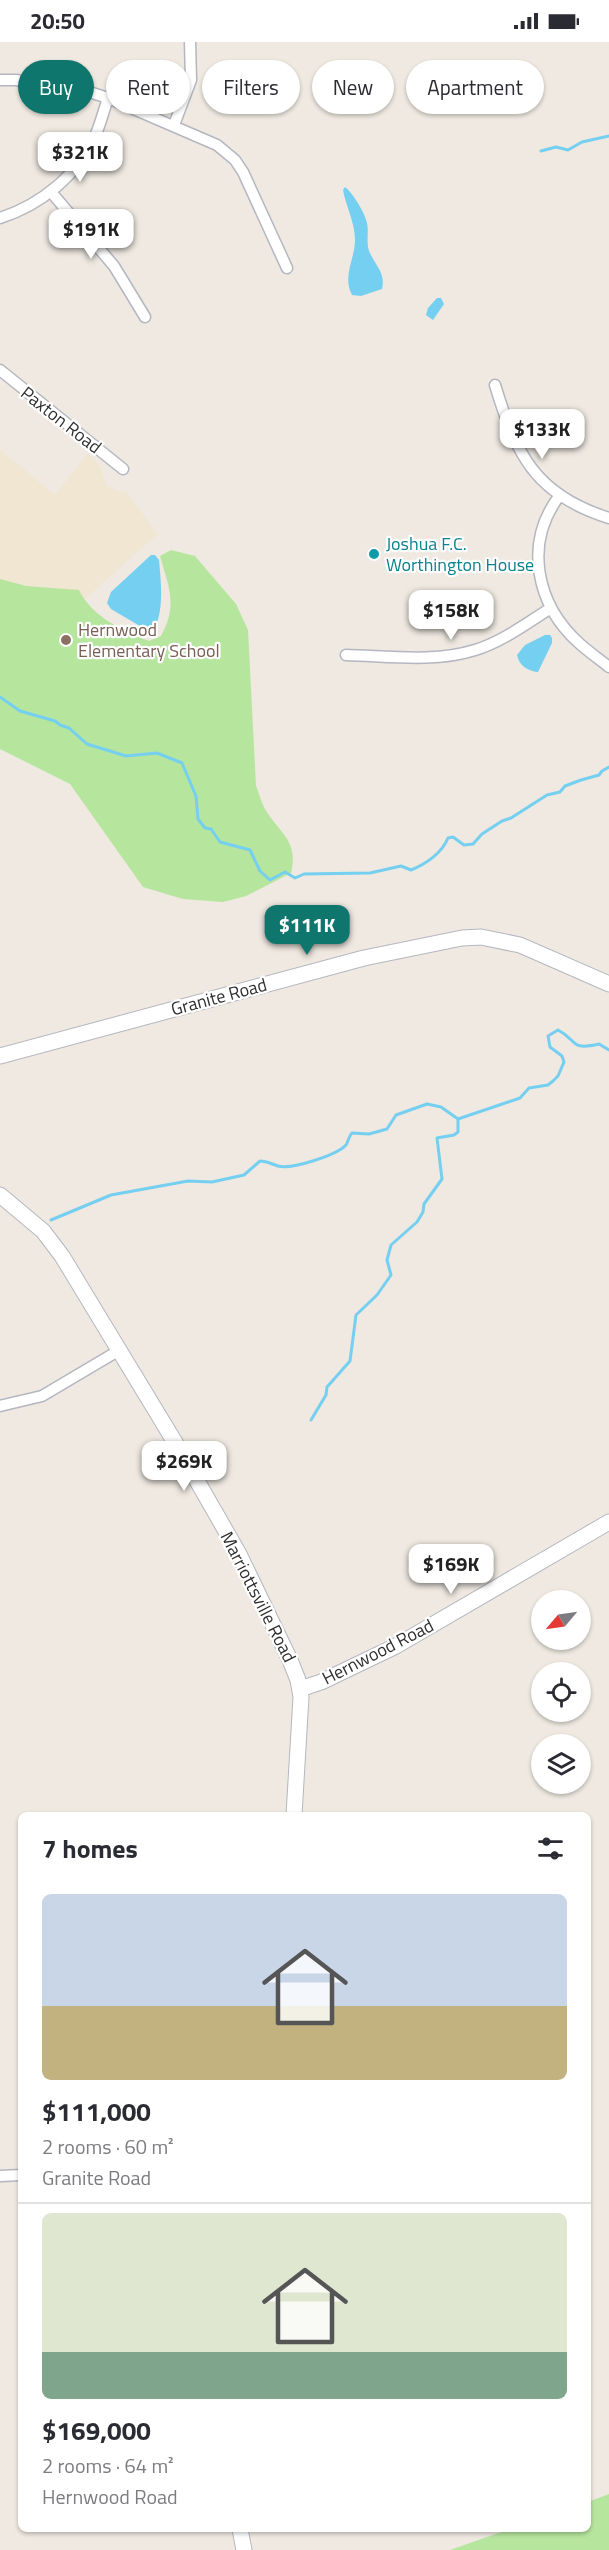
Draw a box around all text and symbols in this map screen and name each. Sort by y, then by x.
text: 20:50 [30,4,85,38]
chip: Buy [18,60,94,114]
chip: Rent [106,60,190,114]
chip: Filters [202,60,300,114]
chip: New [312,60,394,114]
chip: Apartment [406,60,544,114]
pin: $321K [38,132,122,183]
text: $321K [52,136,108,167]
pin: $191K [49,209,133,260]
text: $191K [63,213,119,244]
street label: Paxton Road [15,379,108,460]
pin: $133K [500,409,584,460]
text: $133K [514,413,570,444]
place label: Joshua F.C. Worthington House [386,530,534,578]
marker: Joshua F.C. Worthington House [367,547,381,561]
pin: $158K [409,590,493,641]
text: $158K [423,594,479,625]
place label: Hernwood Elementary School [78,616,220,664]
marker: Hernwood Elementary School [59,633,73,647]
pin: $111K [265,905,349,956]
text: $111K [279,909,335,940]
street label: Granite Road [168,971,270,1022]
pin: $269K [142,1441,226,1492]
text: $269K [156,1445,212,1476]
street label: Marriottsville Road [214,1527,303,1667]
pin: $169K [409,1544,493,1595]
text: $169K [423,1548,479,1579]
north arrow [531,1590,591,1650]
map controls [531,1590,591,1794]
street label: Hernwood Road [317,1612,438,1691]
button: locate [531,1662,591,1722]
button: layers [531,1734,591,1794]
text: 7 homes [42,1829,138,1868]
icon: filters [534,1832,567,1865]
icon: home [251,1933,359,2041]
text: $111,000 [42,2092,151,2131]
text: 2 rooms · 60 m² [42,2131,174,2162]
text: Granite Road [42,2162,151,2193]
icon: home [251,2252,359,2360]
text: $169,000 [42,2411,151,2450]
text: 2 rooms · 64 m² [42,2450,174,2481]
text: Hernwood Road [42,2481,178,2512]

